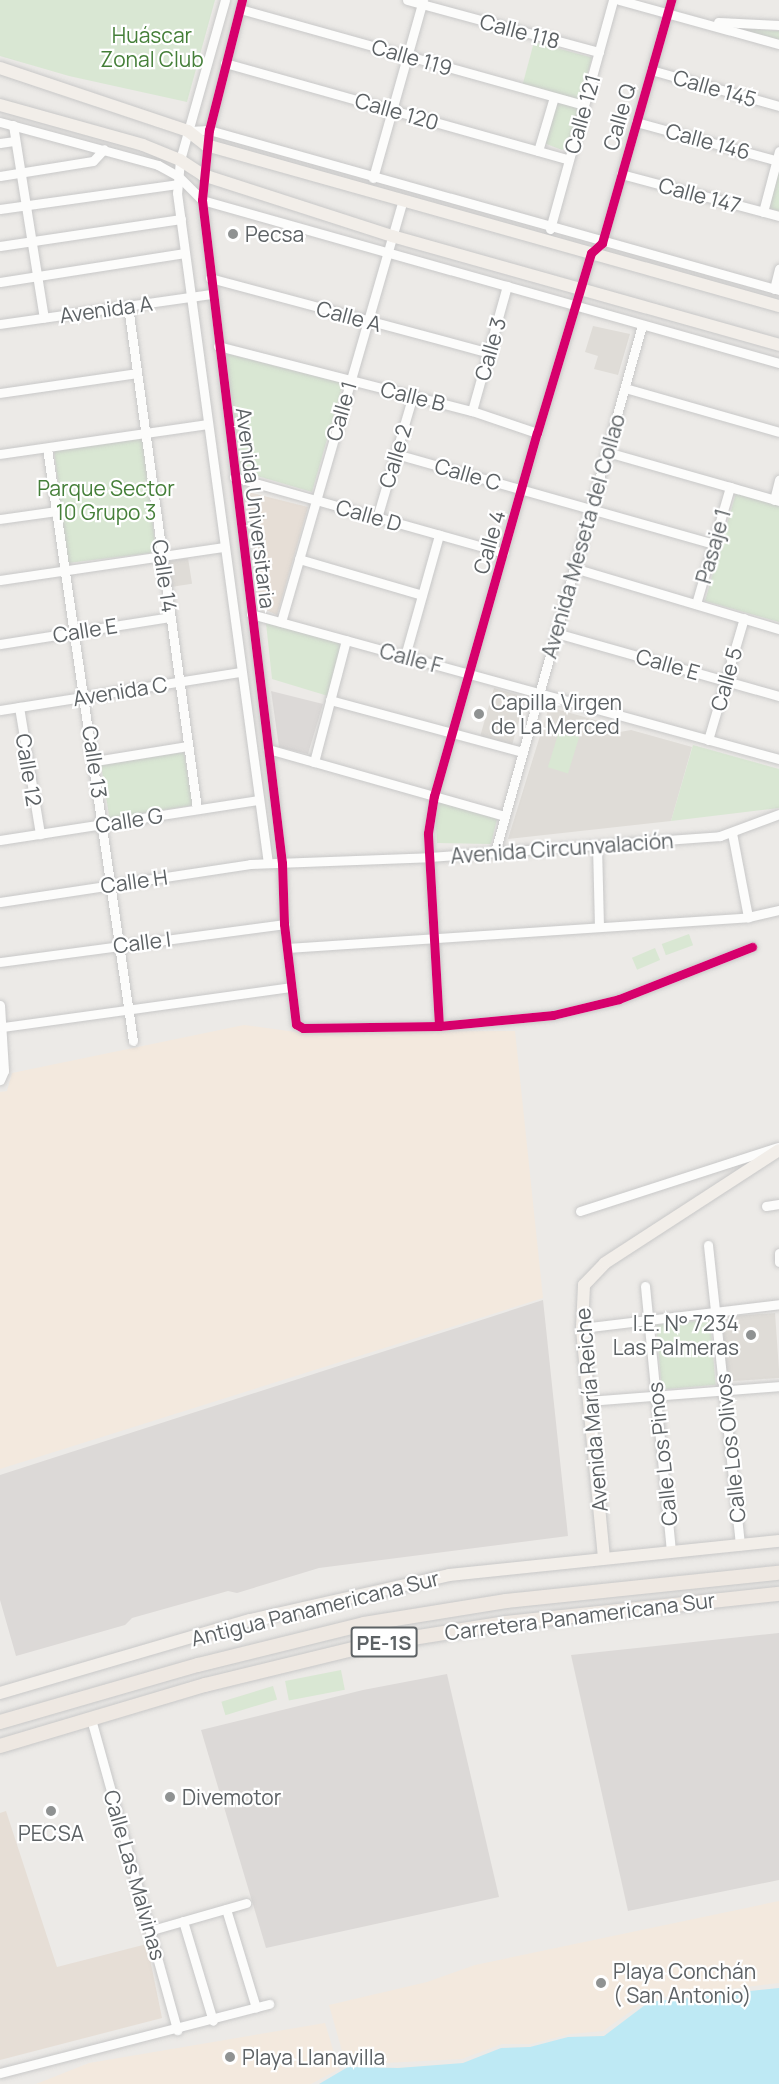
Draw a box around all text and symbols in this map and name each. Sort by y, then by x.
street label: Calle 118 [477,8,563,54]
park label: Huáscar Zonal Club [100,22,204,72]
street label: Calle 119 [369,34,455,80]
street label: Calle 145 [670,64,760,112]
street label: Calle 121 [559,71,605,157]
street label: Calle Q [597,81,641,153]
street label: Calle 120 [352,87,442,135]
street label: Calle 146 [663,118,753,164]
street label: Calle 147 [656,172,744,218]
place label: Pecsa [245,221,304,247]
marker: Pecsa [226,227,240,241]
street label: Avenida A [58,290,154,328]
street label: Calle A [314,295,384,337]
street label: Calle 3 [469,314,511,384]
street label: Calle B [378,376,448,416]
street label: Calle 1 [320,378,362,444]
street label: Avenida Universitaria [231,406,281,610]
street label: Avenida Meseta del Collao [536,411,630,661]
street label: Calle 2 [373,421,417,491]
street label: Calle C [432,453,504,495]
park label: Parque Sector 10 Grupo 3 [37,475,175,525]
street label: Calle D [333,494,405,536]
street label: Pasaje 1 [690,506,736,586]
street label: Calle 4 [468,507,510,577]
street label: Calle 14 [147,538,183,614]
street label: Calle E [51,612,119,648]
street label: Calle F [377,638,445,678]
street label: Calle E [633,643,703,685]
street label: Calle 5 [705,644,747,714]
street label: Avenida C [71,671,169,711]
place label: Capilla Virgen de La Merced [491,689,622,739]
marker: Capilla Virgen de La Merced [472,707,486,721]
street label: Calle 13 [77,724,113,800]
street label: Calle 12 [11,732,47,808]
street label: Calle G [94,802,164,838]
street label: Avenida Circunvalación [450,828,674,868]
street label: Calle H [99,864,169,898]
street label: Calle I [112,926,172,958]
street label: Avenida María Reiche [570,1307,612,1513]
place label: I.E. N° 7234 Las Palmeras [613,1310,739,1360]
marker: I.E. N° 7234 Las Palmeras [744,1328,758,1342]
street label: Calle Los Olivos [710,1372,750,1524]
street label: Calle Los Pinos [642,1381,682,1527]
street label: Antigua Panamericana Sur [188,1565,442,1651]
street label: Carretera Panamericana Sur [443,1587,717,1645]
road number: PE-1S [350,1625,418,1659]
place label: Divemotor [182,1784,281,1810]
street label: Calle Las Malvinas [99,1787,171,1963]
marker: Divemotor [163,1790,177,1804]
marker: PECSA [44,1804,58,1818]
place label: PECSA [18,1820,84,1846]
place label: Playa Conchán ( San Antonio) [613,1958,756,2008]
marker: Playa Conchán ( San Antonio) [594,1976,608,1990]
place label: Playa Llanavilla [242,2044,385,2070]
marker: Playa Llanavilla [223,2050,237,2064]

